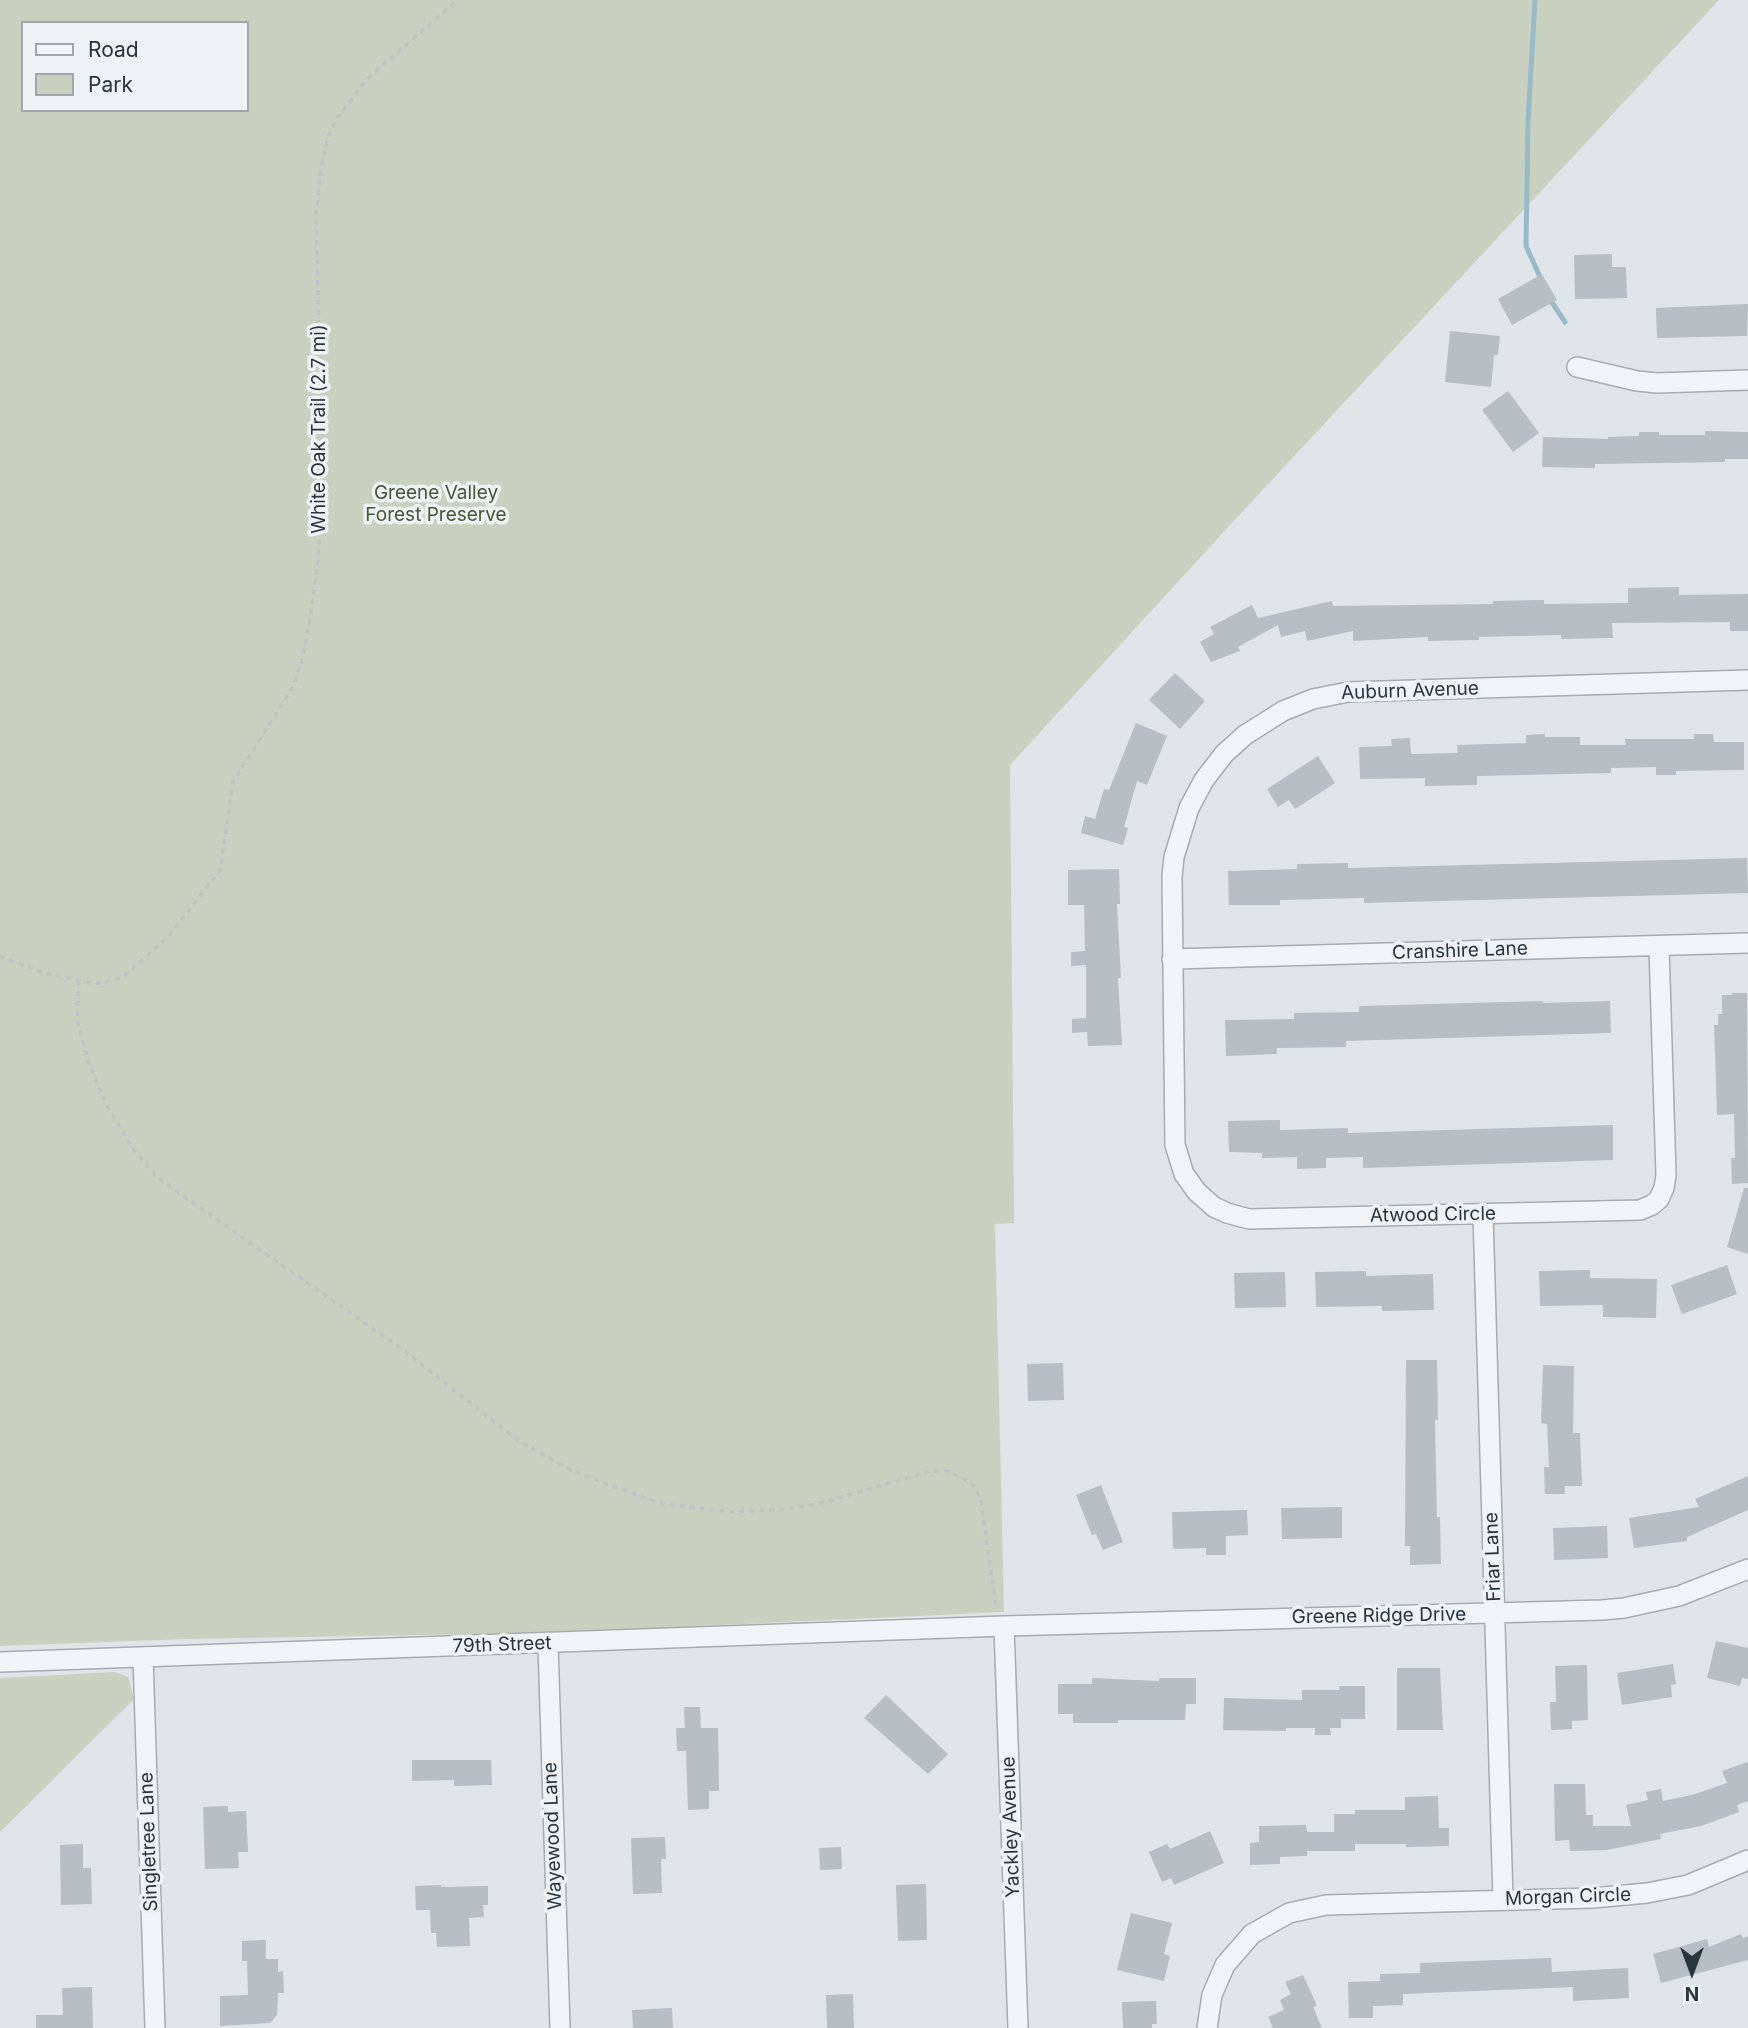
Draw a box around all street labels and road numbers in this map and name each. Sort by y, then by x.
street label: White Oak Trail (2.7 mi) [308,324,330,534]
street label: Auburn Avenue [1341,677,1479,705]
street label: Cranshire Lane [1392,937,1528,965]
street label: Atwood Circle [1370,1203,1496,1227]
street label: Friar Lane [1480,1512,1506,1602]
street label: Greene Ridge Drive [1292,1603,1466,1629]
street label: 79th Street [452,1632,552,1658]
street label: Yackley Avenue [997,1756,1025,1898]
street label: Wayewood Lane [539,1762,567,1910]
street label: Singletree Lane [135,1772,163,1912]
street label: Morgan Circle [1505,1883,1631,1911]

